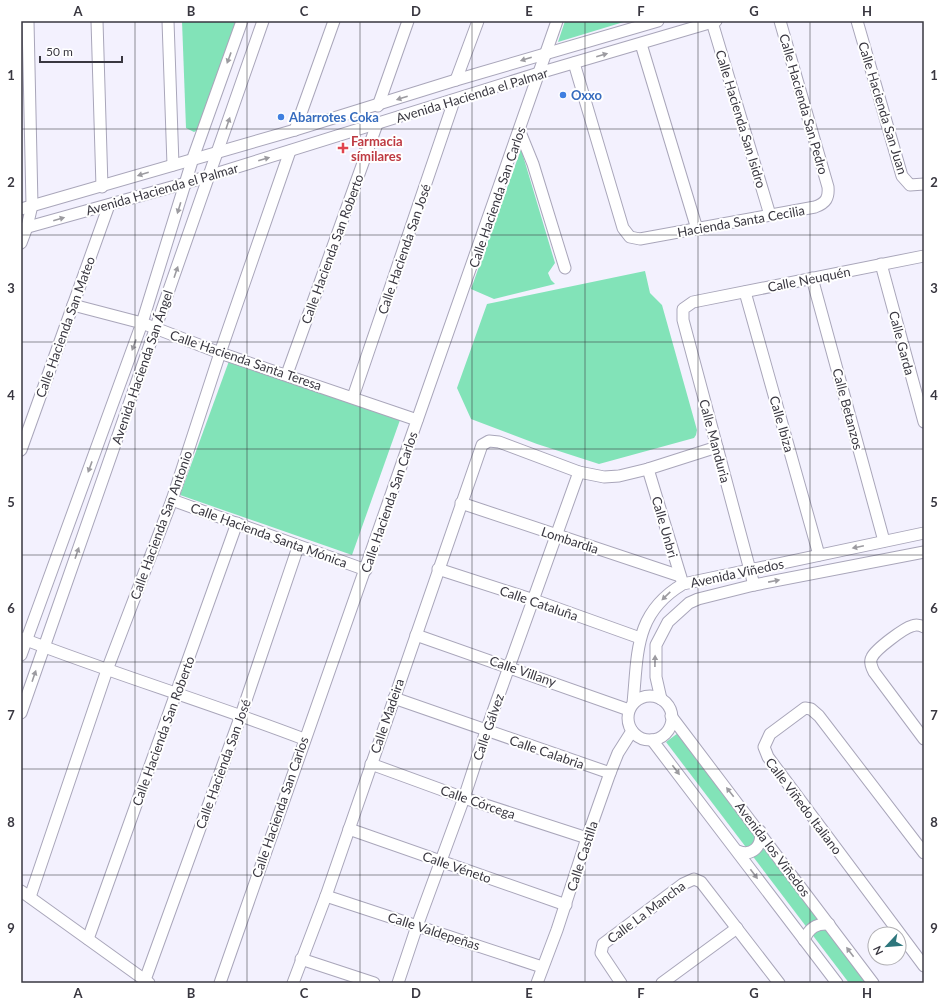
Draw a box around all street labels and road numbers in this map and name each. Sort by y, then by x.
street label: Calle Hacienda San Pedro [776,32,832,176]
street label: Calle Hacienda San Juan [855,40,911,176]
street label: Calle Hacienda San Isidro [712,48,770,190]
street label: Avenida Hacienda el Palmar [394,64,550,126]
street label: Calle Hacienda San Carlos [465,124,529,270]
street label: Avenida Hacienda el Palmar [84,159,240,218]
street label: Calle Hacienda San Roberto [297,172,367,326]
street label: Calle Hacienda San José [374,182,434,316]
street label: Hacienda Santa Cecilia [676,202,806,240]
street label: Calle Hacienda San Mateo [32,254,98,400]
street label: Calle Neuquén [766,263,852,295]
street label: Avenida Hacienda San Ángel [108,288,176,446]
street label: Calle Garda [886,309,918,377]
street label: Calle Hacienda Santa Teresa [168,327,324,393]
street label: Calle Betanzos [829,366,867,452]
street label: Calle Ibiza [766,394,798,454]
street label: Calle Manduria [696,397,734,485]
street label: Calle Hacienda San Carlos [357,429,421,575]
street label: Calle Hacienda San Antonio [127,448,195,602]
street label: Calle Unbri [649,494,681,560]
street label: Calle Hacienda Santa Mónica [189,499,349,571]
street label: Lombardia [539,523,601,557]
street label: Avenida Viñedos [689,555,785,591]
street label: Calle Cataluña [498,582,580,624]
street label: Calle Villany [488,652,559,690]
street label: Calle Hacienda San Roberto [128,654,198,808]
street label: Calle Madeira [367,676,407,756]
street label: Calle Gálvez [469,691,507,763]
street label: Calle Hacienda San José [192,697,254,831]
street label: Calle Calabria [508,732,586,772]
street label: Calle Hacienda San Carlos [248,734,312,880]
street label: Calle Viñedo Italiano [762,755,846,857]
street label: Calle Córcega [438,782,518,822]
street label: Avenida los Viñedos [732,799,814,900]
street label: Calle Castilla [563,819,601,893]
street label: Calle Véneto [420,848,494,886]
street label: Calle La Mancha [604,877,688,947]
street label: Calle Valdepeñas [386,909,482,954]

